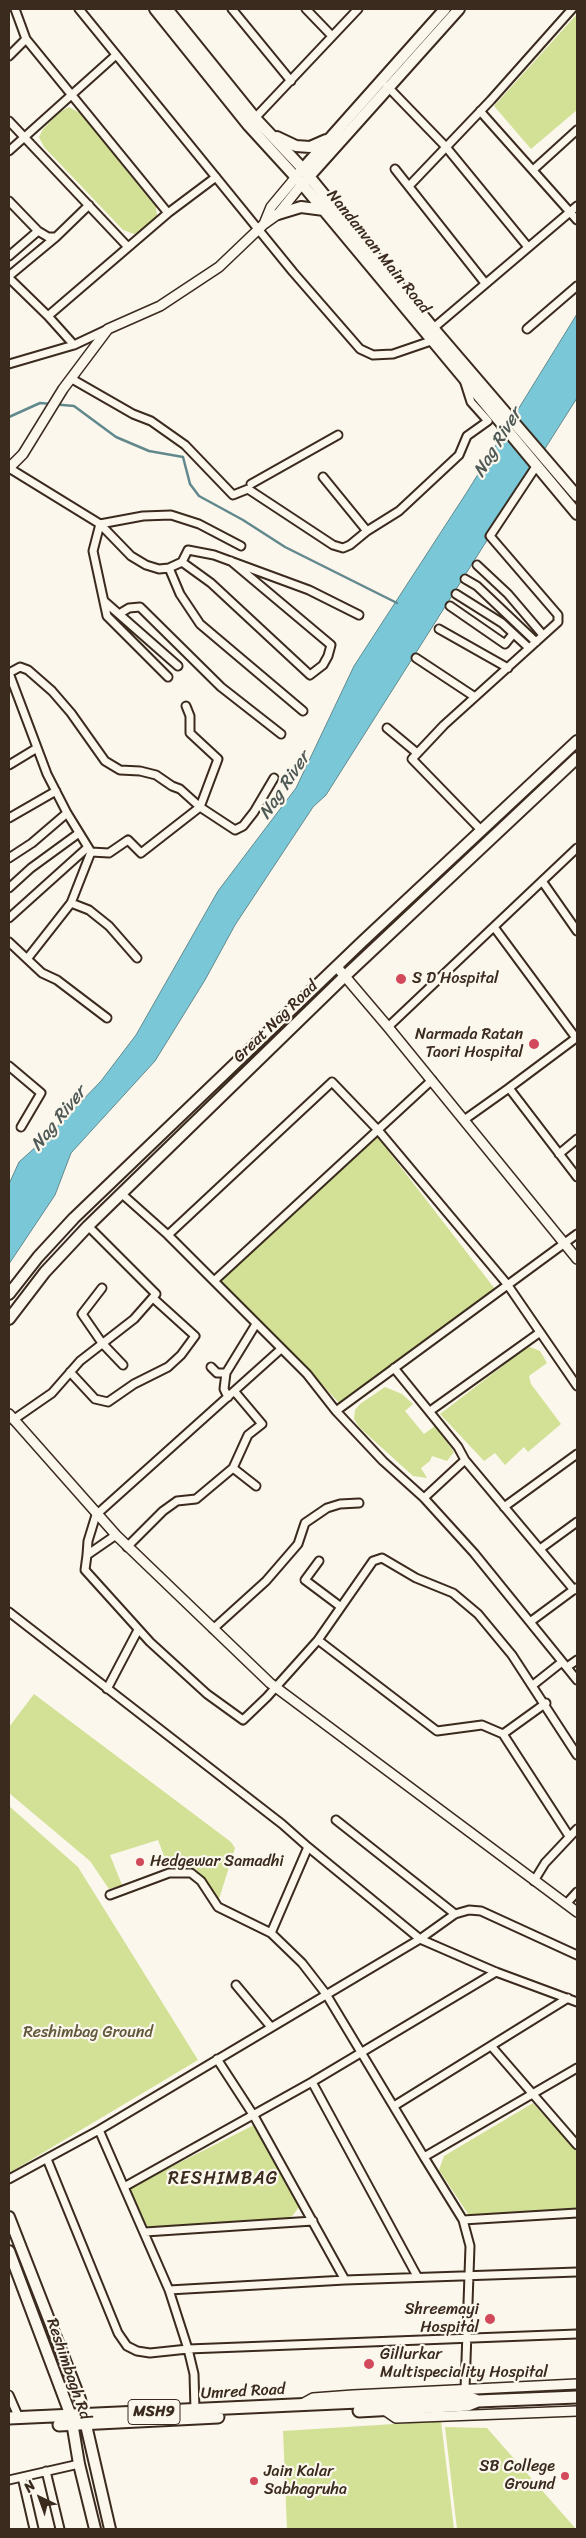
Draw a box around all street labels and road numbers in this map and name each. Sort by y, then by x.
street label: Nandanvan Main Road [322,186,434,318]
street label: Great Nag Road [230,977,322,1067]
street label: Reshimbagh Rd [42,2316,94,2422]
street label: Umred Road [200,2380,286,2404]
road number: MSH9 [128,2400,180,2424]

